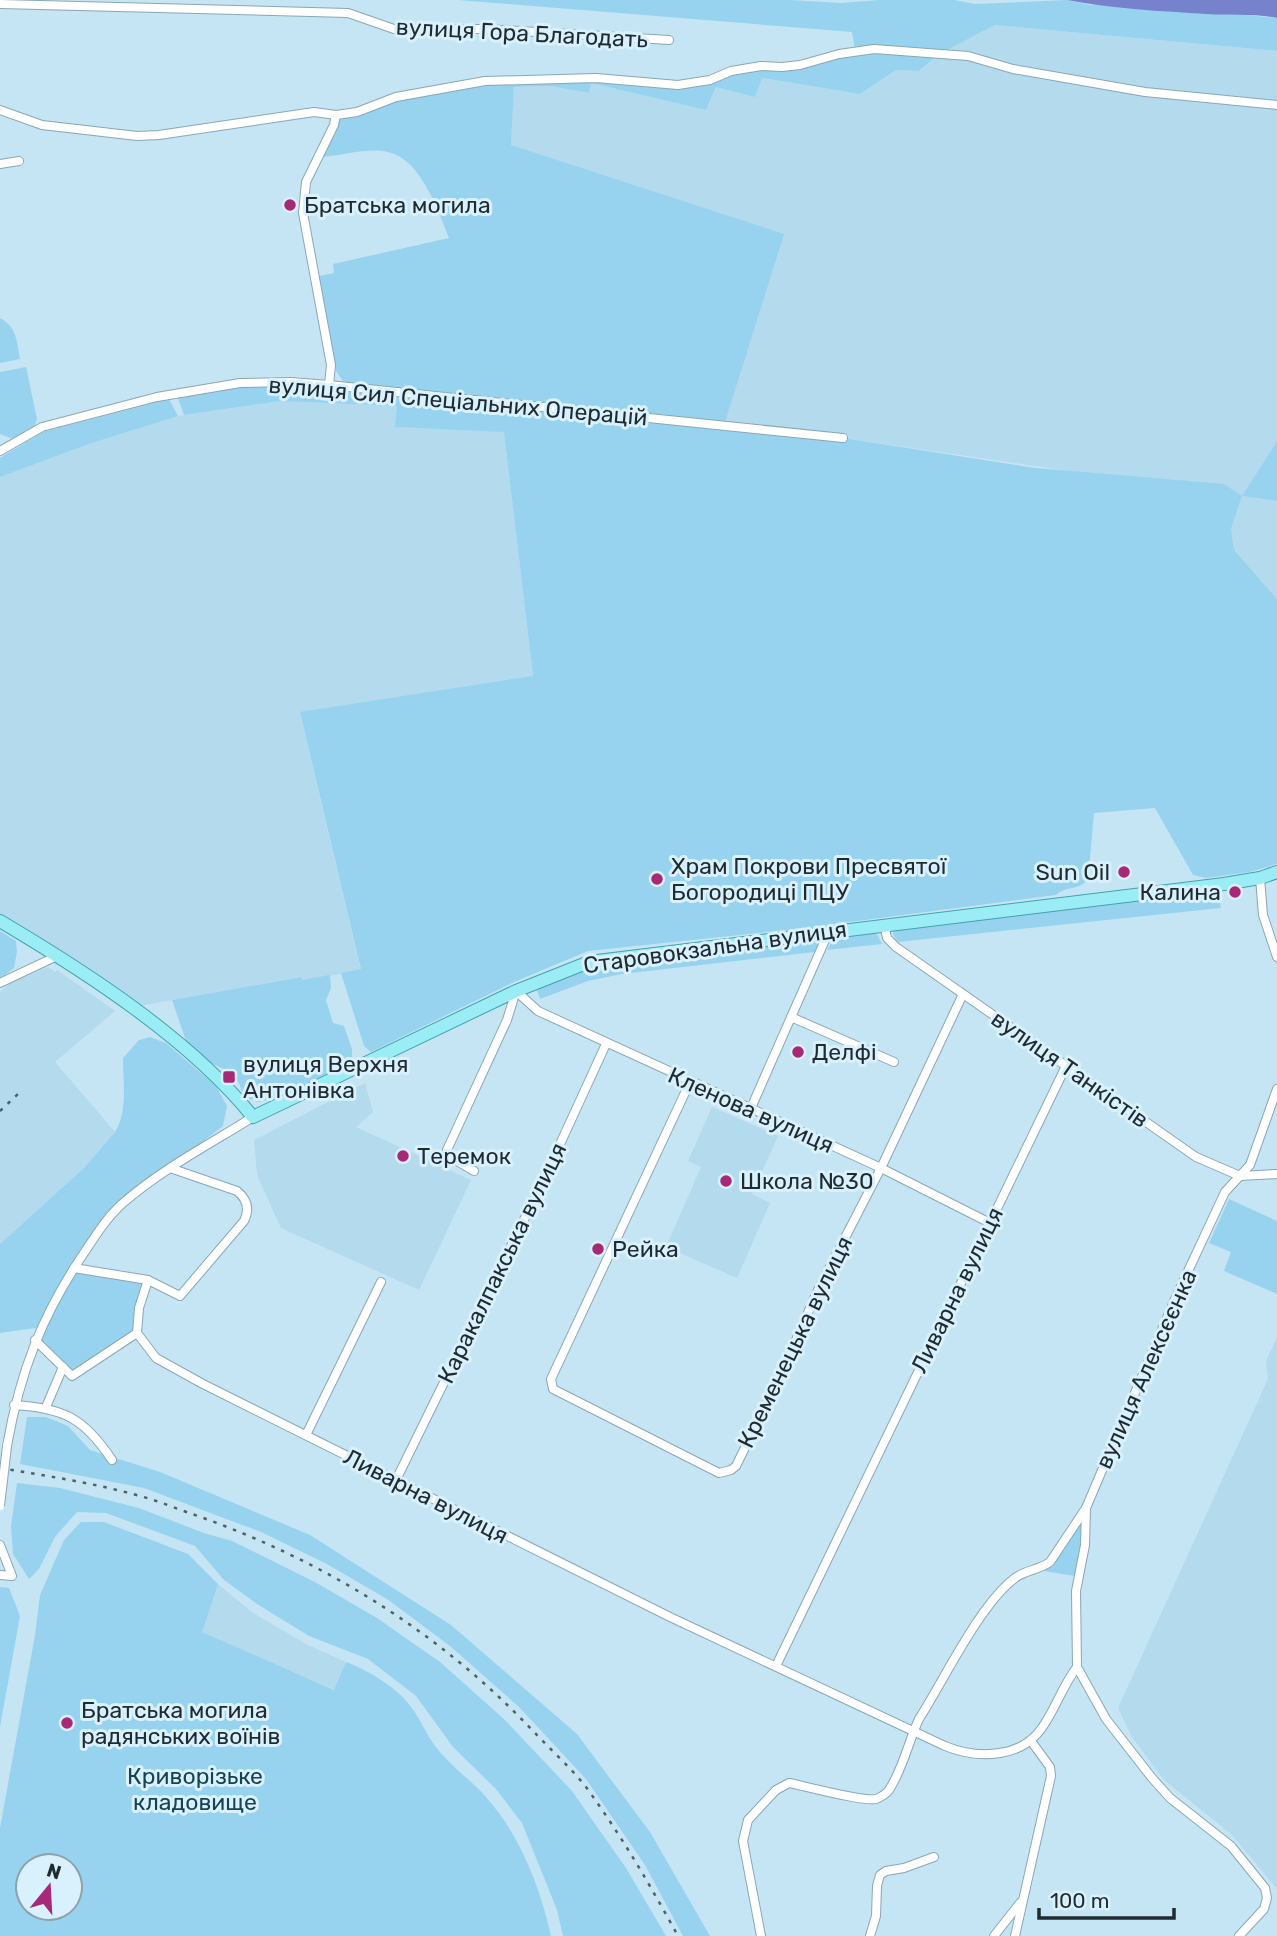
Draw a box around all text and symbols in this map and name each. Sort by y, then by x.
street label: вулиця Гора Благодать [395,12,649,54]
place label: Братська могила [304,191,491,219]
marker: Братська могила [282,197,298,213]
street label: вулиця Сил Спеціальних Операцій [267,370,649,432]
place label: Храм Покрови Пресвятої Богородиці ПЦУ [671,852,947,906]
place label: Sun Oil [1036,858,1110,886]
marker: Sun Oil [1116,864,1132,880]
marker: Храм Покрови Пресвятої Богородиці ПЦУ [649,871,665,887]
place label: Калина [1140,878,1221,906]
marker: Калина [1227,884,1243,900]
street label: Старовокзальна вулиця [581,915,849,979]
street label: вулиця Танкістів [986,1004,1154,1134]
place label: Делфі [812,1038,876,1066]
marker: Делфі [790,1044,806,1060]
place label: вулиця Верхня Антонівка [243,1050,408,1104]
street label: Кленова вулиця [664,1061,838,1159]
marker: вулиця Верхня Антонівка [221,1069,237,1085]
street label: Каракалпакська вулиця [432,1138,572,1388]
place label: Теремок [417,1142,511,1170]
marker: Теремок [395,1148,411,1164]
place label: Школа №30 [740,1167,874,1195]
marker: Школа №30 [718,1173,734,1189]
street label: Ливарна вулиця [905,1203,1009,1377]
street label: Кременецька вулиця [732,1232,858,1452]
place label: Рейка [612,1235,679,1263]
marker: Рейка [590,1241,606,1257]
street label: вулиця Алексєєнка [1089,1265,1203,1473]
street label: Ливарна вулиця [339,1442,513,1550]
place label: Братська могила радянських воїнів [81,1696,280,1750]
marker: Братська могила радянських воїнів [59,1715,75,1731]
park label: Криворізьке кладовище [127,1762,263,1816]
north arrow [14,1852,84,1922]
text: N [44,1858,64,1884]
scale bar [1039,1876,1174,1920]
text: 100 m [1050,1888,1109,1913]

